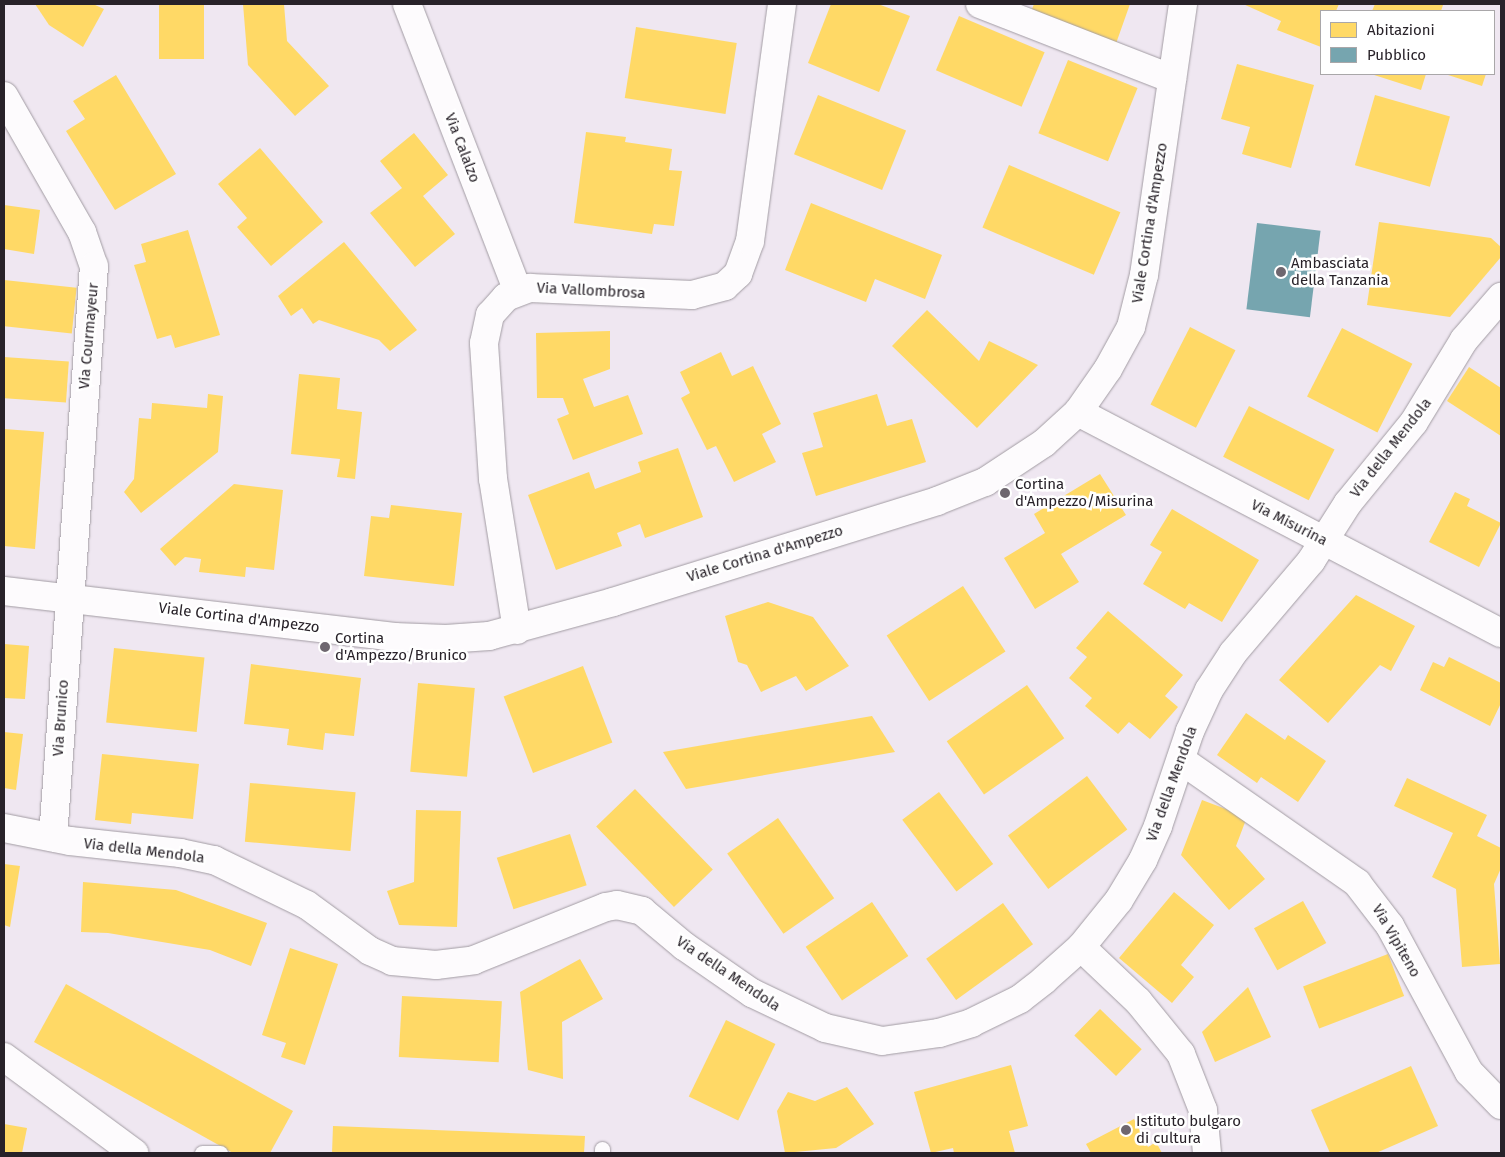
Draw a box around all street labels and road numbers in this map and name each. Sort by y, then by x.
street label: Via Calalzo [441,111,483,185]
street label: Viale Cortina d'Ampezzo [1128,141,1172,305]
street label: Via Vallombrosa [536,279,646,303]
street label: Via Courmayeur [75,282,103,390]
street label: Via della Mendola [1346,395,1436,501]
street label: Via Misurina [1248,496,1330,550]
street label: Viale Cortina d'Ampezzo [685,522,845,586]
street label: Viale Cortina d'Ampezzo [157,599,321,637]
street label: Via Brunico [49,679,73,757]
street label: Via della Mendola [1143,724,1201,844]
street label: Via della Mendola [83,835,205,867]
street label: Via Vipiteno [1368,901,1424,981]
street label: Via della Mendola [673,933,783,1015]

